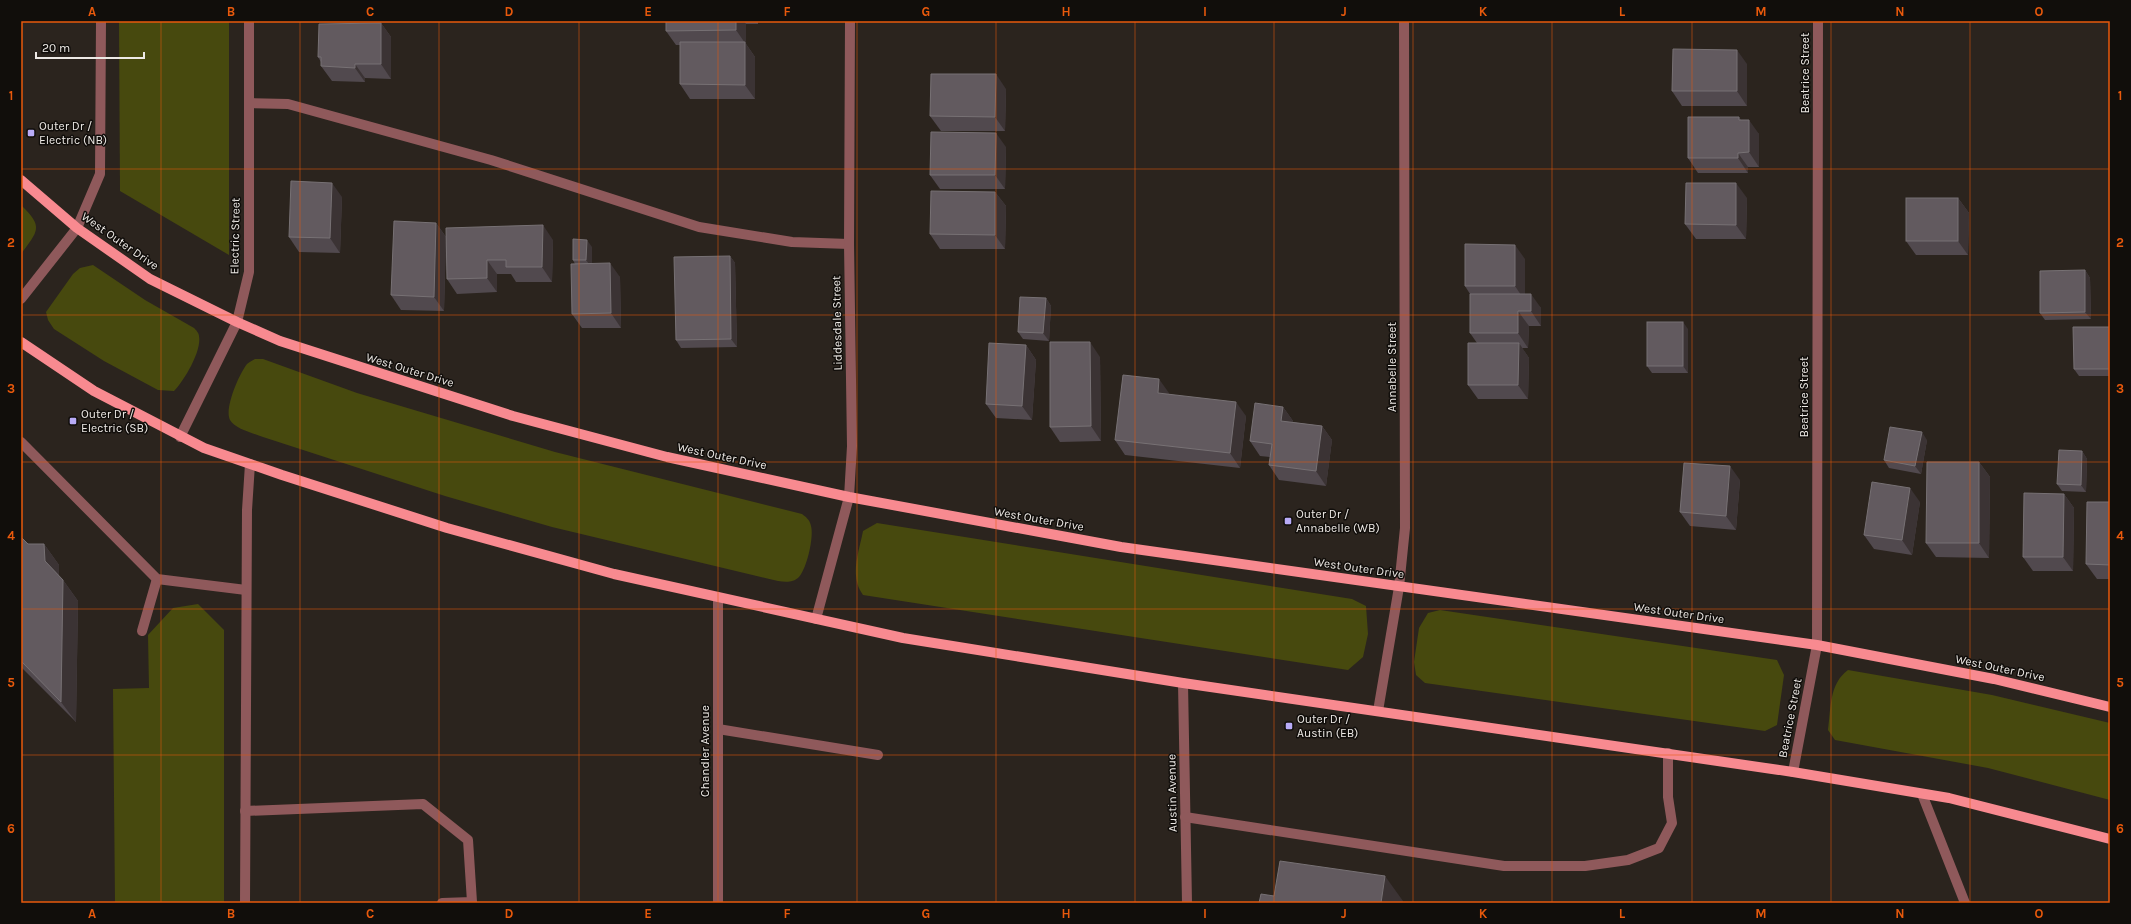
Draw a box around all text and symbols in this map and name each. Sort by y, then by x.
text: A [88,4,96,19]
text: B [227,4,235,19]
text: C [366,4,374,19]
text: D [505,4,514,19]
text: E [644,4,652,19]
text: F [783,4,791,19]
text: G [922,4,930,19]
text: H [1061,4,1071,19]
text: I [1203,4,1207,19]
text: J [1341,4,1347,19]
text: K [1479,4,1488,19]
text: L [1619,4,1626,19]
text: M [1755,4,1767,19]
text: N [1895,4,1905,19]
text: O [2035,4,2044,19]
street label: Beatrice Street [1798,32,1812,113]
scale bar [36,34,144,60]
text: 20 m [42,41,70,55]
text: 1 [9,88,13,103]
text: 1 [2118,88,2122,103]
place label: Outer Dr / Electric (NB) [39,119,107,147]
marker: Outer Dr / Electric (NB) [26,128,36,138]
street label: Electric Street [227,197,243,275]
street label: West Outer Drive [79,209,161,273]
text: 2 [7,235,15,250]
text: 2 [2116,235,2124,250]
street label: Liddesdale Street [829,275,845,371]
street label: Annabelle Street [1385,322,1399,412]
street label: West Outer Drive [364,350,456,390]
street label: Beatrice Street [1797,356,1811,437]
text: 3 [7,381,15,396]
text: 3 [2116,381,2124,396]
place label: Outer Dr / Electric (SB) [81,407,148,435]
marker: Outer Dr / Electric (SB) [68,416,78,426]
street label: West Outer Drive [676,440,768,472]
street label: West Outer Drive [993,504,1085,534]
place label: Outer Dr / Annabelle (WB) [1296,507,1380,535]
marker: Outer Dr / Annabelle (WB) [1283,516,1293,526]
text: 4 [7,528,15,543]
text: 4 [2116,528,2124,543]
street label: West Outer Drive [1313,555,1405,581]
street label: West Outer Drive [1633,600,1725,626]
street label: West Outer Drive [1954,652,2046,684]
text: 5 [7,675,15,690]
text: 5 [2116,675,2124,690]
street label: Beatrice Street [1775,677,1805,759]
street label: Chandler Avenue [698,705,712,797]
place label: Outer Dr / Austin (EB) [1297,712,1358,740]
marker: Outer Dr / Austin (EB) [1284,721,1294,731]
street label: Austin Avenue [1164,754,1180,832]
text: 6 [7,821,15,836]
text: 6 [2116,821,2124,836]
text: A [88,906,96,921]
text: B [227,906,235,921]
text: C [366,906,374,921]
text: D [505,906,514,921]
text: E [644,906,652,921]
text: F [783,906,791,921]
text: G [922,906,930,921]
text: H [1061,906,1071,921]
text: I [1203,906,1207,921]
text: J [1341,906,1347,921]
text: K [1479,906,1488,921]
text: L [1619,906,1626,921]
text: M [1755,906,1767,921]
text: N [1895,906,1905,921]
text: O [2035,906,2044,921]

